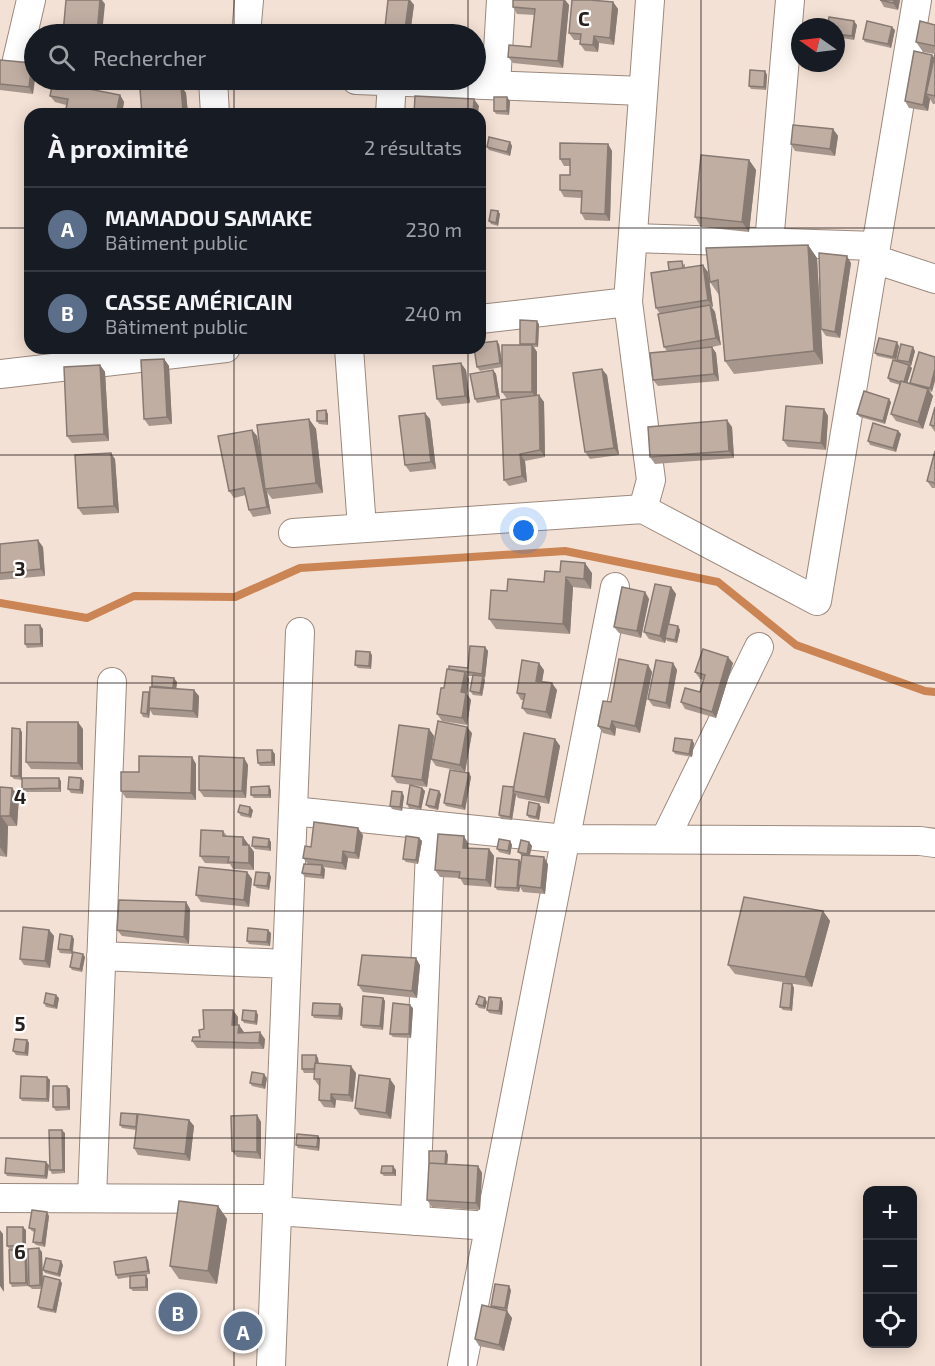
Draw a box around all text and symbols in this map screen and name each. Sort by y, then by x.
text: C [578,6,590,30]
north arrow [791,18,845,72]
search box [24,24,486,90]
icon: search [45,41,78,74]
text: Rechercher [93,44,206,70]
text: À proximité [48,132,189,163]
text: 2 résultats [364,135,462,159]
text: MAMADOU SAMAKE [105,204,312,230]
text: A [61,217,74,241]
text: 230 m [406,217,462,241]
text: Bâtiment public [105,230,248,254]
text: CASSE AMÉRICAIN [105,288,293,314]
text: B [61,301,74,325]
text: 240 m [404,301,462,325]
text: Bâtiment public [105,314,248,338]
your location [509,516,538,545]
text: 3 [14,556,26,580]
text: 4 [14,784,27,808]
text: 5 [14,1011,26,1035]
map controls [863,1186,917,1348]
button: + [863,1186,917,1240]
text: 6 [14,1239,26,1263]
button: − [863,1240,917,1294]
pin: B [158,1290,198,1334]
button: locate [863,1294,917,1348]
pin: A [224,1308,262,1354]

